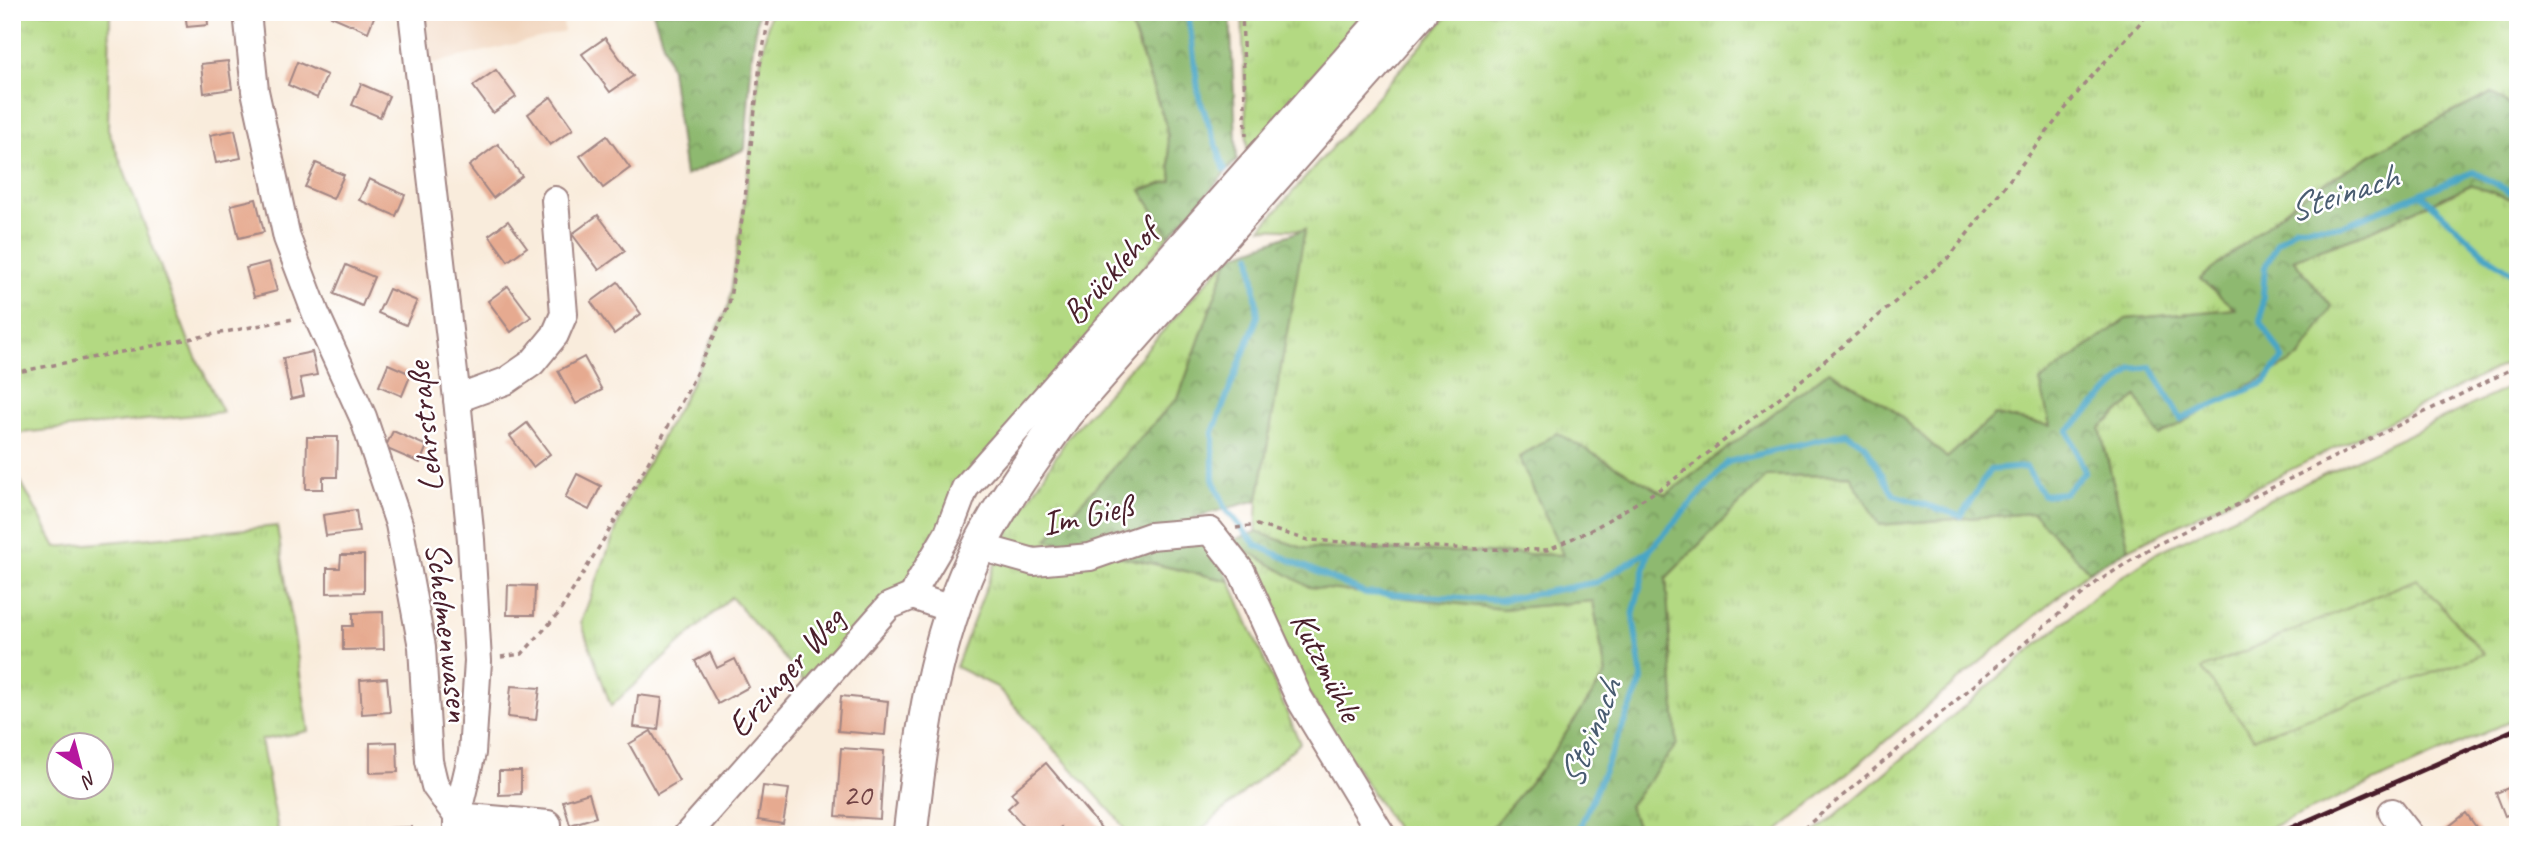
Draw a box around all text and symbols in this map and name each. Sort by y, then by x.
water label: Steinach [2281,152,2406,232]
street label: Brücklehof [1052,206,1173,334]
street label: Lehrstraße [395,357,454,494]
street label: Im Gieß [1038,482,1141,546]
street label: Schelmenwasen [415,540,482,724]
street label: Erzinger Weg [716,596,856,747]
street label: Kutzmühle [1280,604,1374,731]
water label: Steinach [1547,670,1633,794]
north arrow [46,732,116,802]
text: N [75,766,101,794]
house number: 20 [843,774,874,815]

